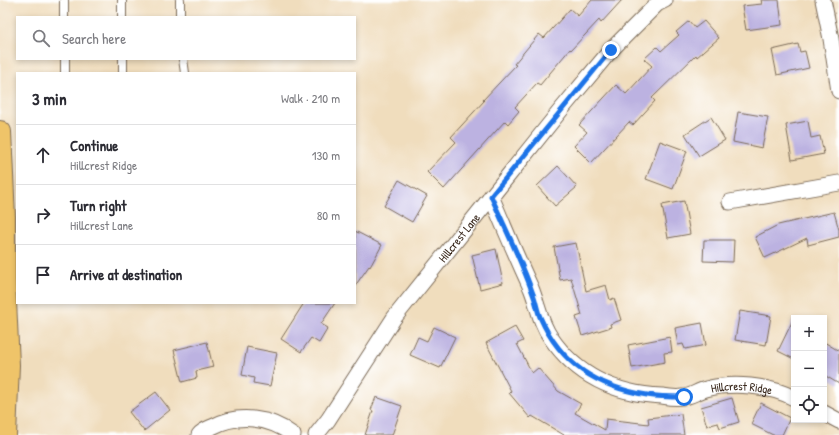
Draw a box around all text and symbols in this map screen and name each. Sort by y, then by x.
search box [16,16,356,60]
icon: search [30,27,52,49]
text: Search here [62,28,126,49]
route end [602,41,620,59]
text: 3 min [32,87,67,110]
text: Walk · 210 m [281,89,340,107]
text: Continue [70,135,118,156]
icon: ahead [32,144,54,166]
text: 130 m [312,146,340,164]
text: Hillcrest Ridge [70,156,137,174]
text: Turn right [70,195,126,216]
icon: right [32,204,54,226]
text: 80 m [317,206,340,224]
street label: Hillcrest Lane [434,209,484,266]
text: Hillcrest Lane [70,216,133,234]
icon: arrive [32,264,54,286]
text: Arrive at destination [70,264,182,285]
map controls [791,315,827,423]
button: + [791,315,827,351]
button: − [791,351,827,387]
street label: Hillcrest Ridge [709,377,775,398]
button: locate [791,387,827,423]
route start [675,388,693,406]

